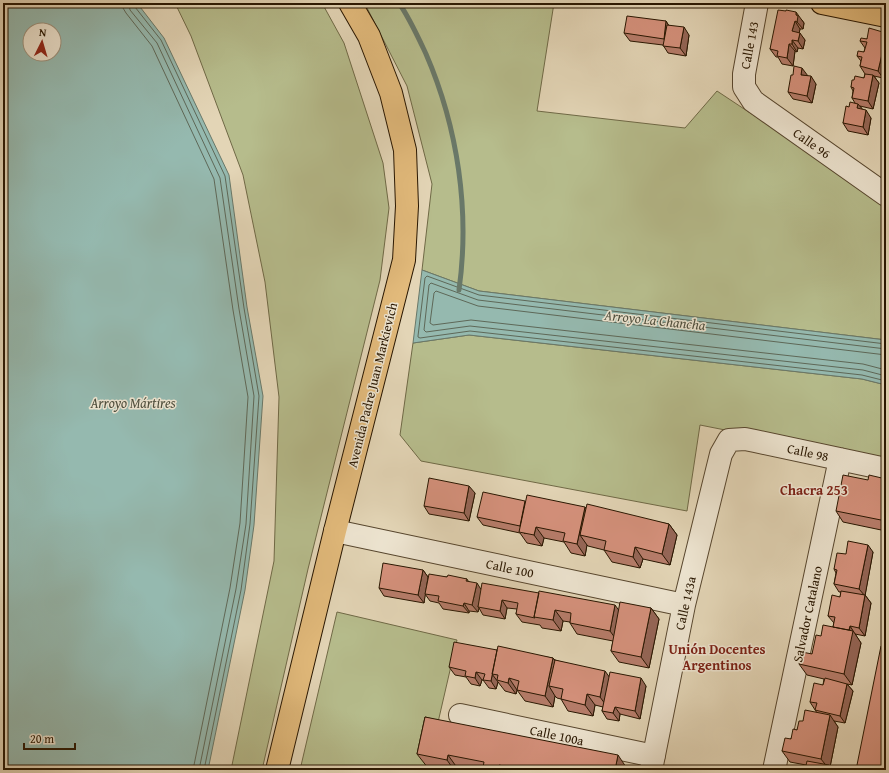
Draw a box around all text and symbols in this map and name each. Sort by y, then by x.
street label: Calle 143 [736,20,763,71]
north arrow [22,22,62,62]
text: N [39,24,48,40]
street label: Calle 96 [789,124,834,163]
street label: Avenida Padre Juan Markievich [343,300,402,470]
water label: Arroyo La Chancha [602,305,707,335]
water label: Arroyo Mártires [89,393,176,413]
street label: Calle 98 [785,439,830,466]
district label: Chacra 253 [780,480,848,500]
street label: Calle 100 [484,554,535,583]
street label: Salvador Catalano [788,564,827,664]
street label: Calle 143a [670,574,701,632]
district label: Unión Docentes Argentinos [668,639,766,675]
street label: Calle 100a [528,721,586,751]
scale bar [24,725,75,751]
text: 20 m [30,730,54,747]

